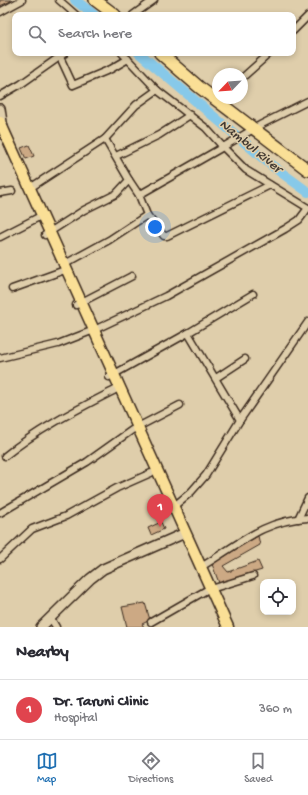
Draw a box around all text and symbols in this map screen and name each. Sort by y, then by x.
search box [12,12,296,56]
icon: search [26,23,48,45]
text: Search here [58,25,132,43]
north arrow [212,68,248,104]
water label: Nambul River [215,116,287,179]
your location [145,217,165,237]
pin: 1 [147,494,173,527]
map controls [260,579,296,615]
button: locate [260,579,296,615]
text: Nearby [16,643,69,663]
text: Dr. Taruni Clinic [54,693,148,711]
text: 1 [26,702,32,717]
text: 360 m [259,702,292,717]
text: Hospital [54,711,98,726]
tab: Map [36,750,58,786]
tab: Directions [129,750,173,786]
tab: Saved [244,750,272,786]

